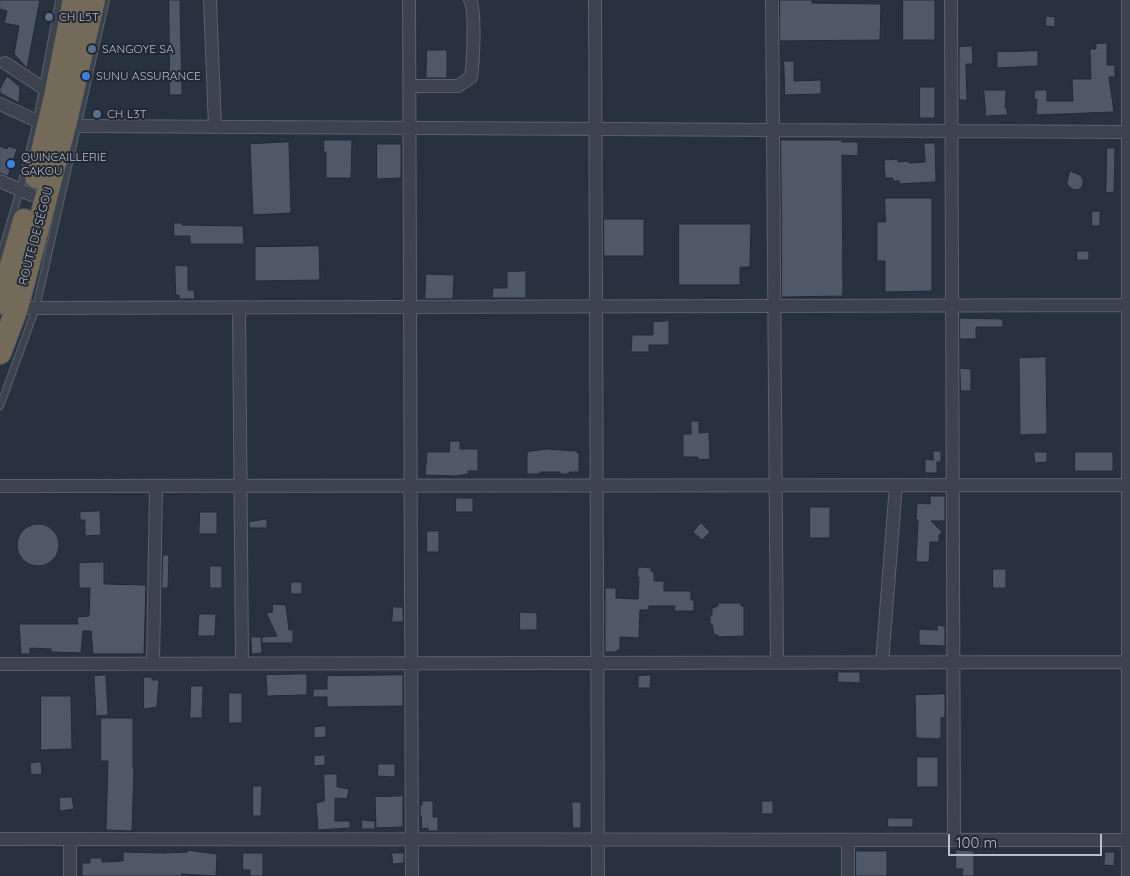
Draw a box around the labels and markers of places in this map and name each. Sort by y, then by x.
place label: CH L5T [59,10,99,24]
marker: CH L5T [43,11,55,23]
place label: SANGOYE SA [102,42,174,56]
marker: SANGOYE SA [86,43,98,55]
place label: SUNU ASSURANCE [96,69,201,83]
marker: SUNU ASSURANCE [80,70,92,82]
place label: CH L3T [107,107,147,121]
marker: CH L3T [91,108,103,120]
place label: QUINCAILLERIE GAKOU [21,150,107,178]
marker: QUINCAILLERIE GAKOU [5,158,17,170]

